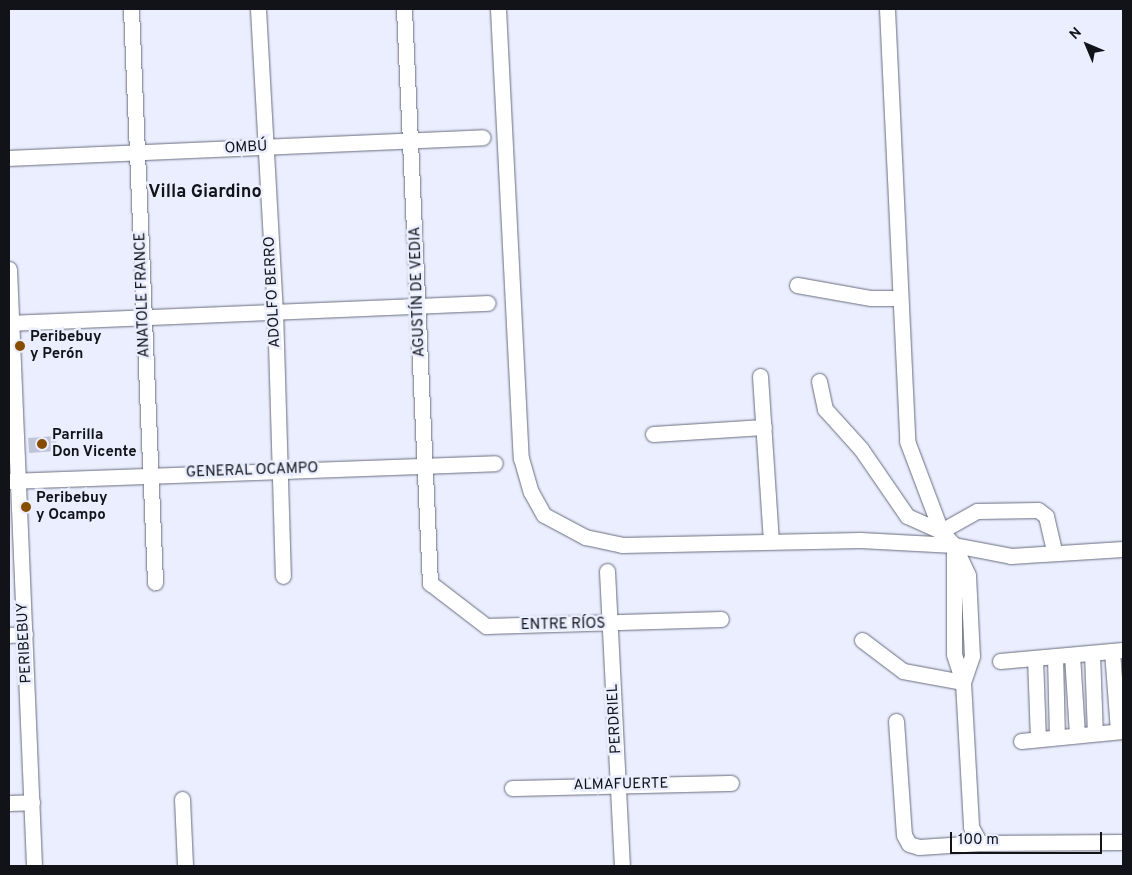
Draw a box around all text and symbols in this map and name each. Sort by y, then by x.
north arrow [1062,20,1112,70]
text: N [1066,24,1086,44]
street label: OMBÚ [224,138,268,158]
district label: Villa Giardino [148,182,262,204]
street label: AGUSTÍN DE VEDIA [407,226,429,358]
street label: ANATOLE FRANCE [132,232,154,358]
street label: ADOLFO BERRO [261,236,285,348]
place label: Peribebuy y Perón [30,328,101,363]
marker: Peribebuy y Perón [14,340,26,352]
place label: Parrilla Don Vicente [52,426,137,461]
marker: Parrilla Don Vicente [36,438,48,450]
street label: GENERAL OCAMPO [185,460,319,482]
place label: Peribebuy y Ocampo [36,489,107,524]
marker: Peribebuy y Ocampo [20,501,32,513]
street label: PERIBEBUY [14,602,36,684]
street label: ENTRE RÍOS [520,615,606,635]
street label: PERDRIEL [604,684,626,754]
street label: ALMAFUERTE [573,775,669,795]
scale bar [952,822,1104,854]
text: 100 m [958,831,999,850]

